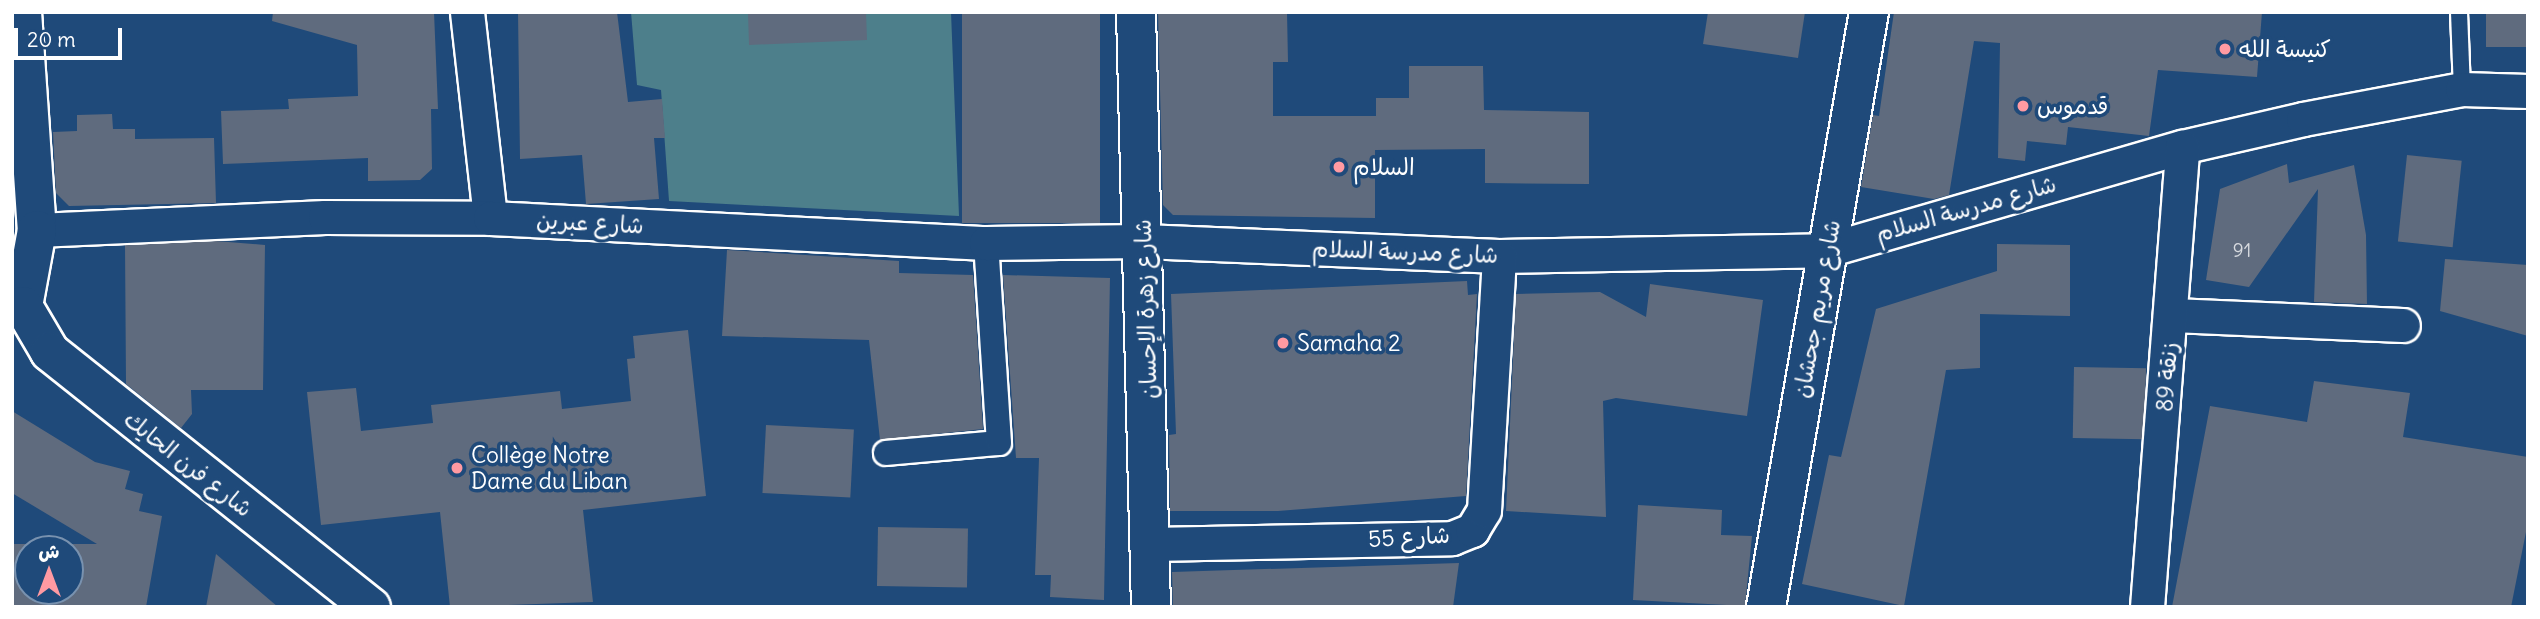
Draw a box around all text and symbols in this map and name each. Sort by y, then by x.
scale bar [18,14,126,58]
text: 20 m [27,26,76,53]
place label: كنيسة الله [2239,35,2331,63]
marker: كنيسة الله [2217,41,2233,57]
place label: قدموس [2037,92,2108,120]
marker: قدموس [2015,98,2031,114]
place label: السلام [1353,153,1415,181]
marker: السلام [1331,159,1347,175]
street label: شارع مدرسة السلام [1873,170,2059,248]
street label: شارع عبرين [536,206,644,240]
street label: شارع مريم جحشان [1788,218,1846,400]
street label: شارع زهرة الإحسان [1129,219,1163,399]
street label: شارع مدرسة السلام [1311,235,1499,269]
house number: 91 [2233,240,2251,262]
place label: Samaha 2 [1297,329,1401,357]
marker: Samaha 2 [1275,335,1291,351]
street label: زنقة 89 [2151,341,2183,413]
street label: شارع فرن الحايك [118,405,258,523]
place label: Collège Notre Dame du Liban [471,441,628,495]
marker: Collège Notre Dame du Liban [449,460,465,476]
street label: شارع 55 [1367,521,1451,553]
north arrow [14,535,84,605]
text: ش [39,539,59,563]

